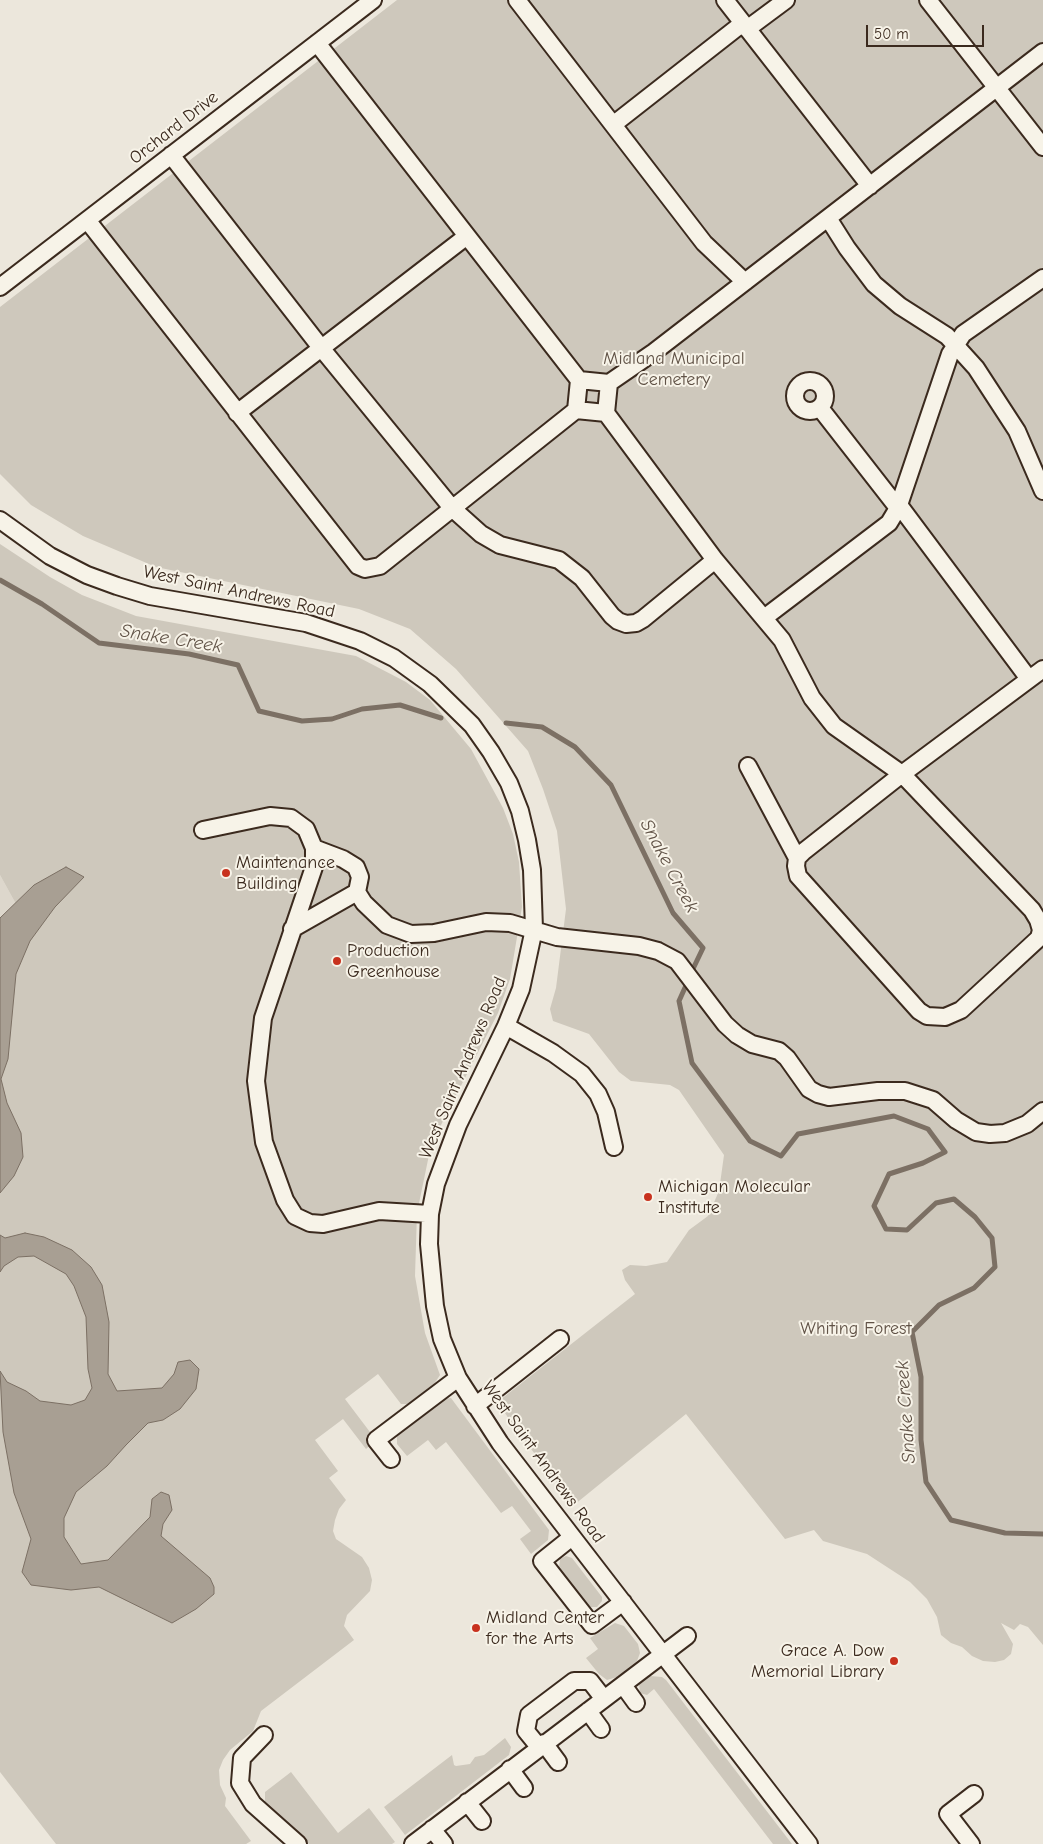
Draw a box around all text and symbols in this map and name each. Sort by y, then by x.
scale bar [868,15,986,47]
text: 50 m [874,25,909,43]
street label: Orchard Drive [125,87,223,169]
park label: Midland Municipal Cemetery [603,348,745,390]
street label: West Saint Andrews Road [141,561,337,623]
water label: Snake Creek [118,620,224,658]
water label: Snake Creek [635,815,703,917]
place label: Maintenance Building [236,852,335,894]
marker: Maintenance Building [220,867,232,879]
place label: Production Greenhouse [347,940,440,982]
marker: Production Greenhouse [331,955,343,967]
street label: West Saint Andrews Road [415,974,511,1162]
place label: Michigan Molecular Institute [658,1176,810,1218]
marker: Michigan Molecular Institute [642,1191,654,1203]
park label: Whiting Forest [800,1318,912,1340]
water label: Snake Creek [891,1360,921,1464]
street label: West Saint Andrews Road [477,1377,609,1547]
place label: Midland Center for the Arts [486,1607,604,1650]
marker: Midland Center for the Arts [470,1622,482,1634]
place label: Grace A. Dow Memorial Library [751,1640,884,1682]
marker: Grace A. Dow Memorial Library [888,1655,900,1667]

